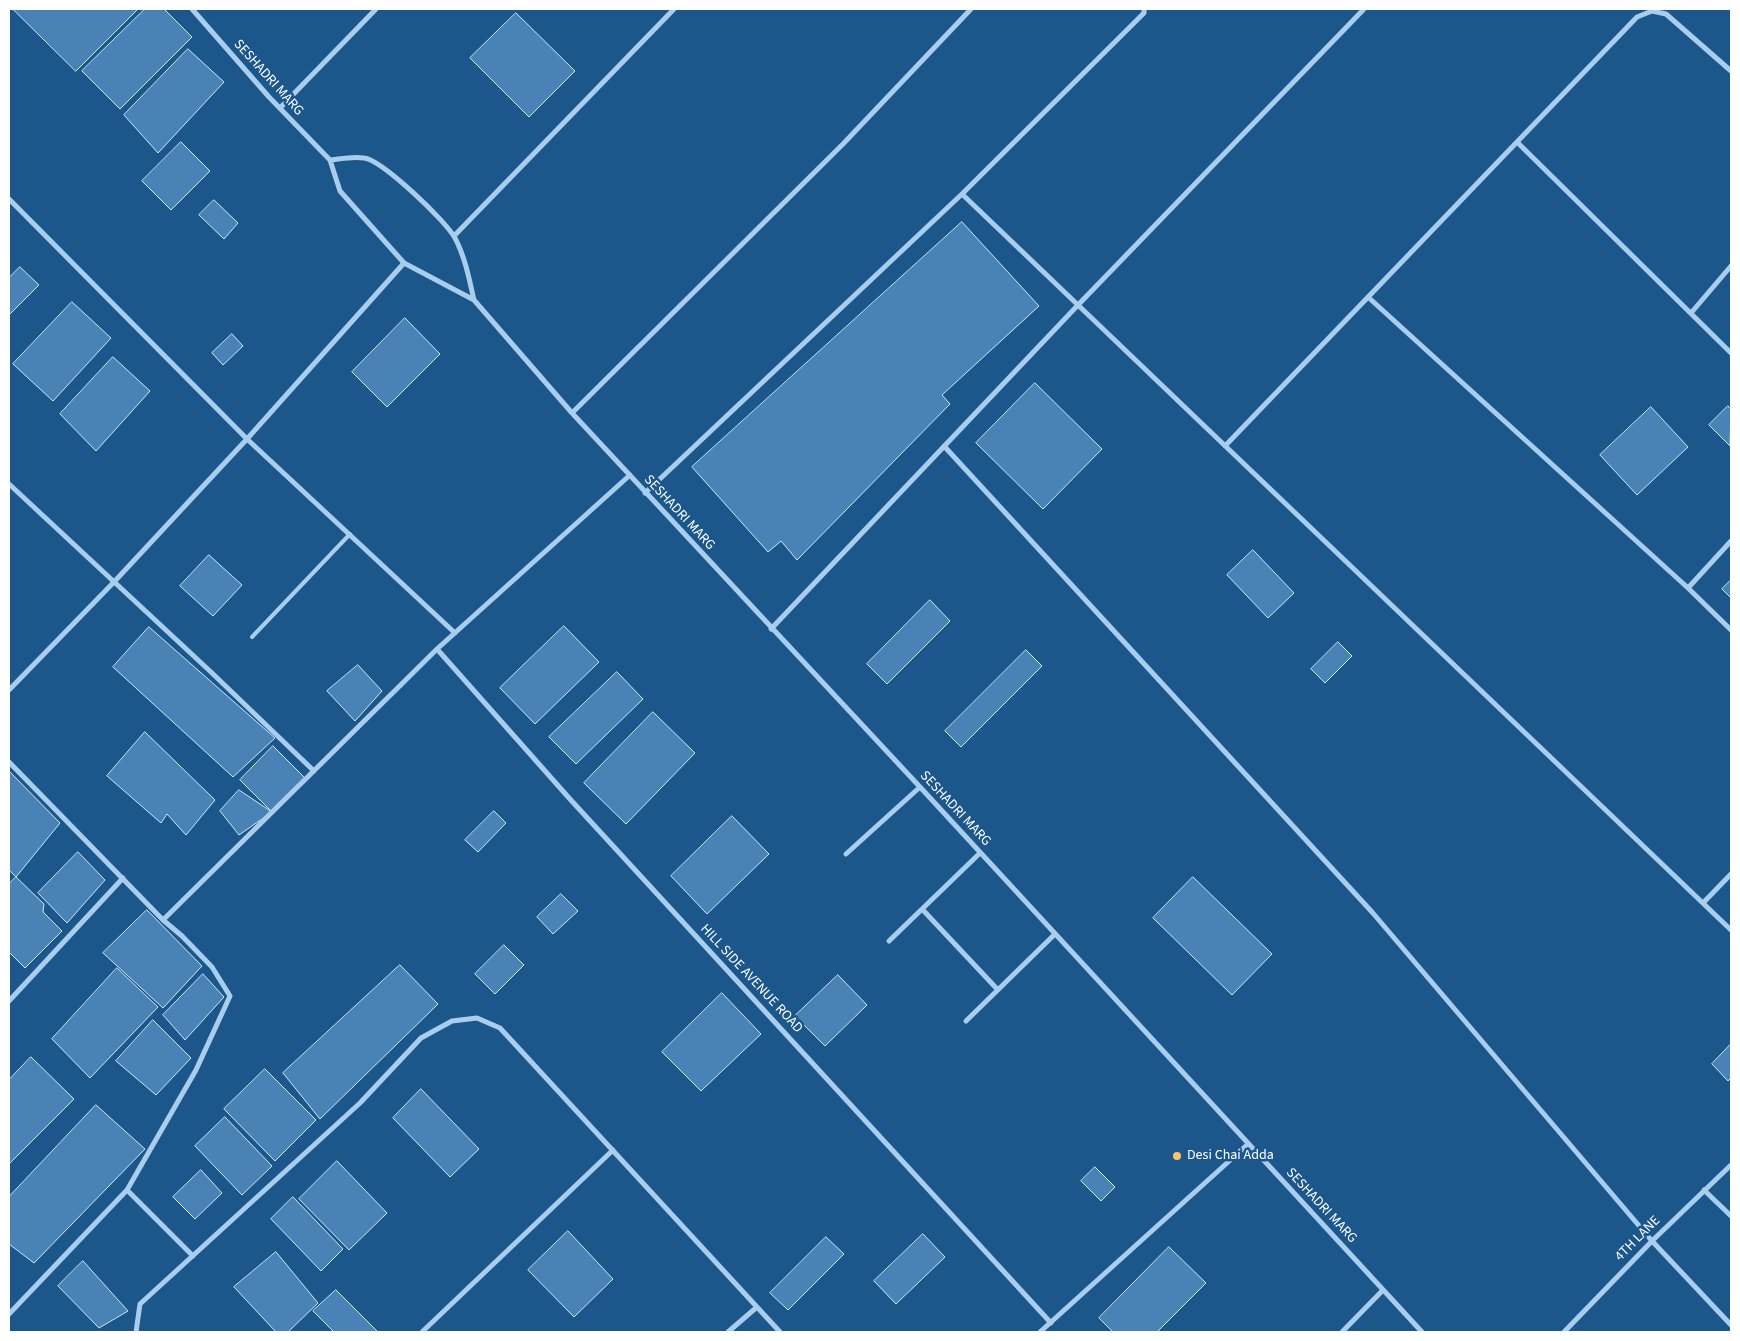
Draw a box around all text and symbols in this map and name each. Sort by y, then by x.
street label: SESHADRI MARG [229,37,307,119]
street label: SESHADRI MARG [640,472,718,554]
street label: SESHADRI MARG [916,768,994,850]
street label: HILL SIDE AVENUE ROAD [696,921,806,1037]
place label: Desi Chai Adda [1187,1148,1274,1164]
marker: Desi Chai Adda [1171,1150,1183,1162]
street label: SESHADRI MARG [1282,1165,1360,1247]
street label: 4TH LANE [1612,1213,1664,1265]

